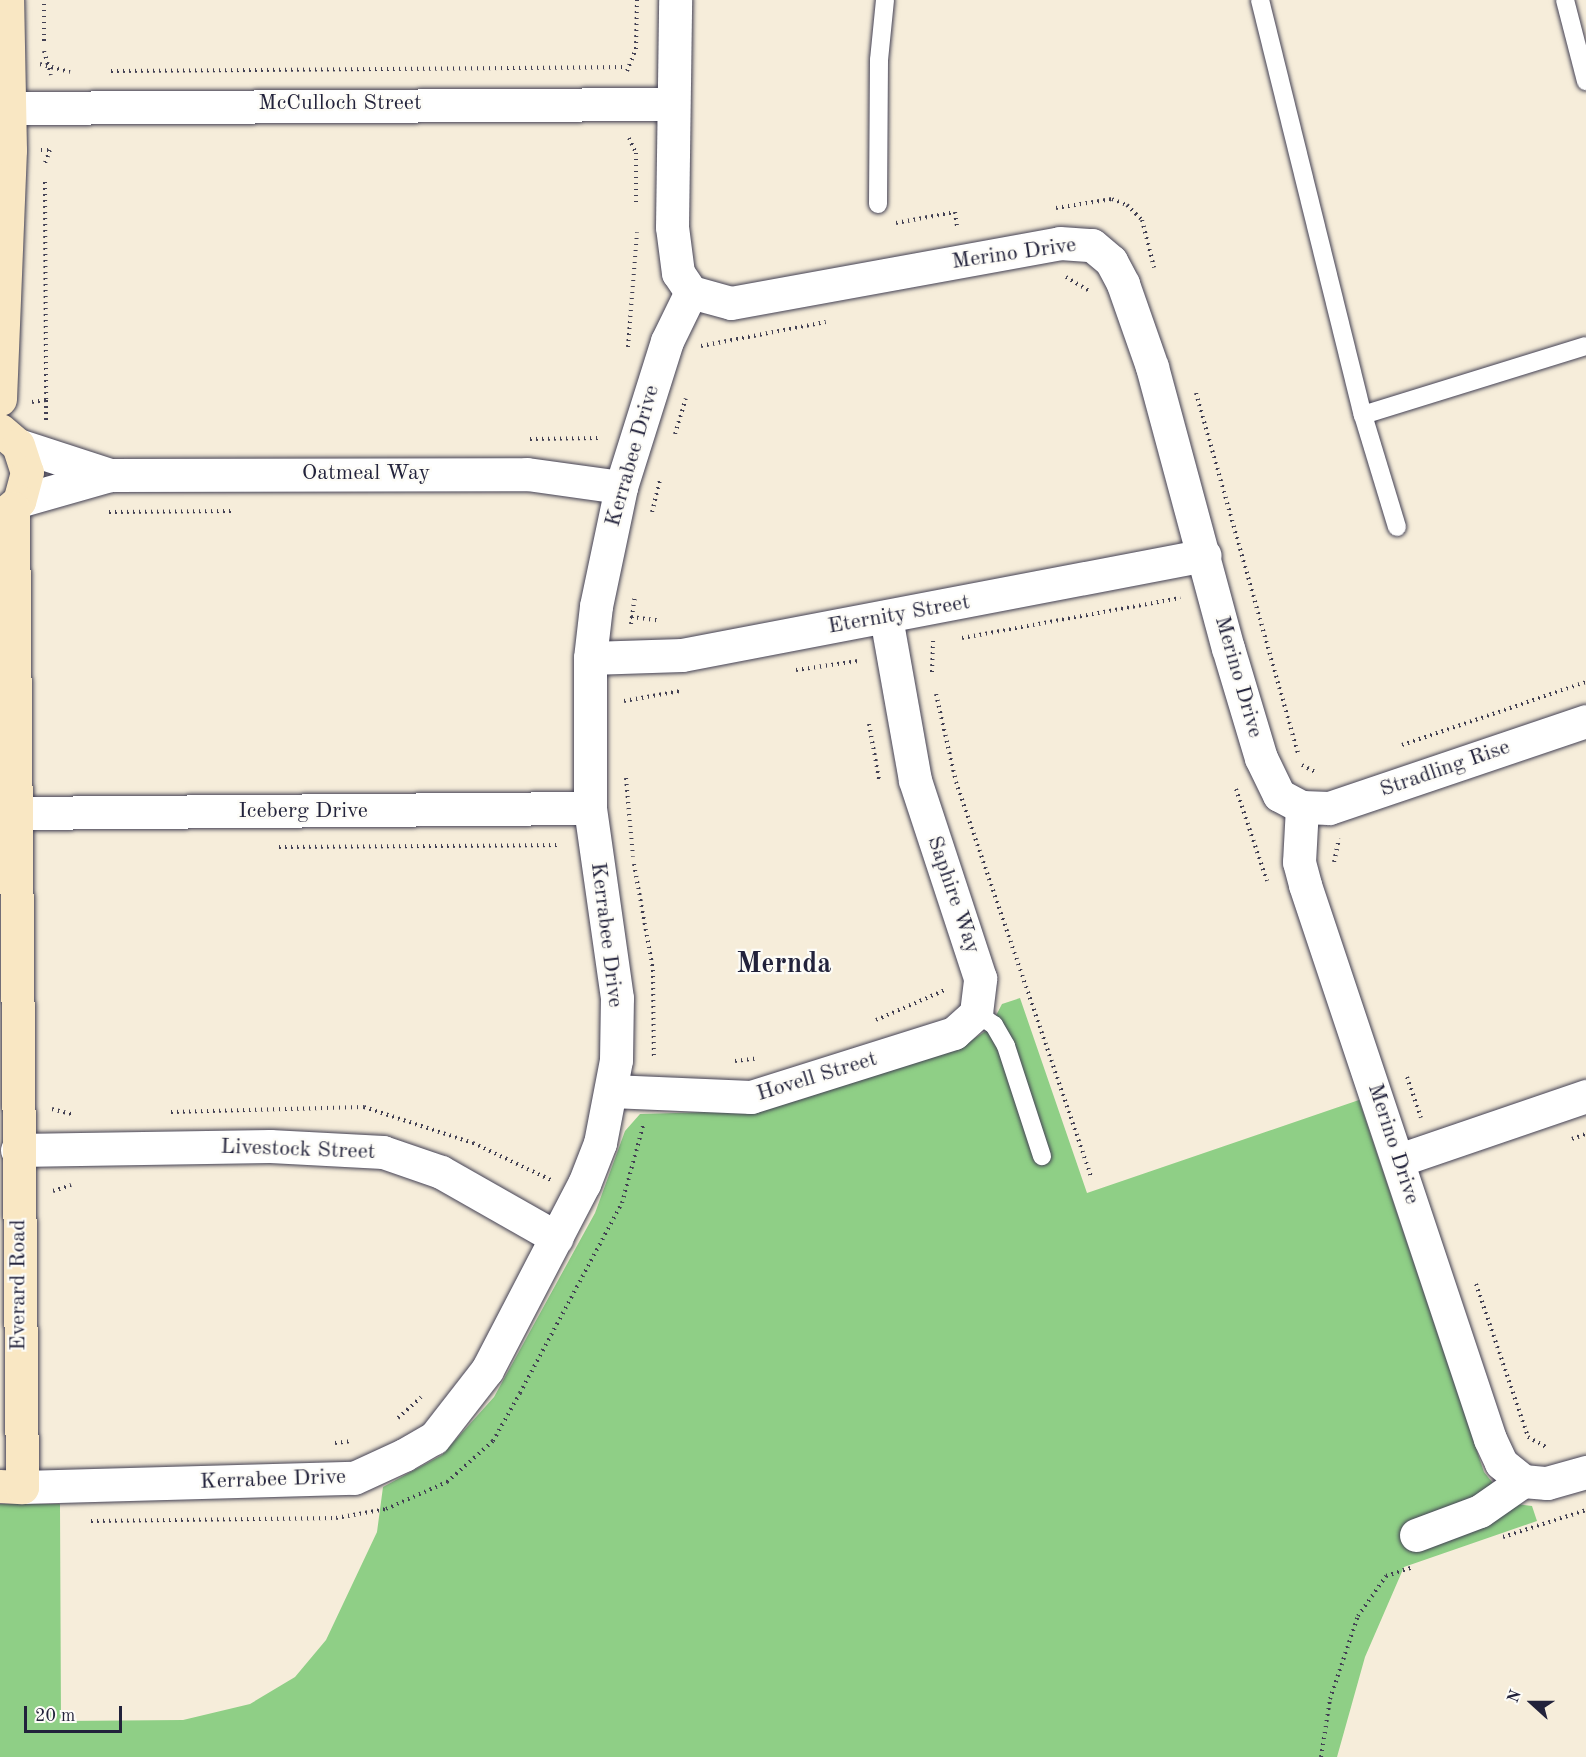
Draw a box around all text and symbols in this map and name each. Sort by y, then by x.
street label: McCulloch Street [258,91,422,117]
street label: Merino Drive [950,232,1078,276]
street label: Kerrabee Drive [600,382,666,530]
street label: Oatmeal Way [302,461,430,487]
street label: Eternity Street [826,590,972,640]
street label: Merino Drive [1208,613,1268,741]
street label: Stradling Rise [1376,734,1514,804]
street label: Iceberg Drive [238,799,368,825]
street label: Saphire Way [920,833,986,957]
street label: Kerrabee Drive [584,861,628,1009]
district label: Mernda [736,948,832,982]
street label: Hovell Street [754,1046,880,1108]
street label: Merino Drive [1361,1080,1425,1208]
street label: Livestock Street [220,1134,376,1166]
street label: Everard Road [6,1219,32,1351]
street label: Kerrabee Drive [199,1464,347,1496]
north arrow [1502,1673,1562,1733]
text: N [1506,1688,1525,1705]
scale bar [27,1694,124,1732]
text: 20 m [35,1707,75,1725]

